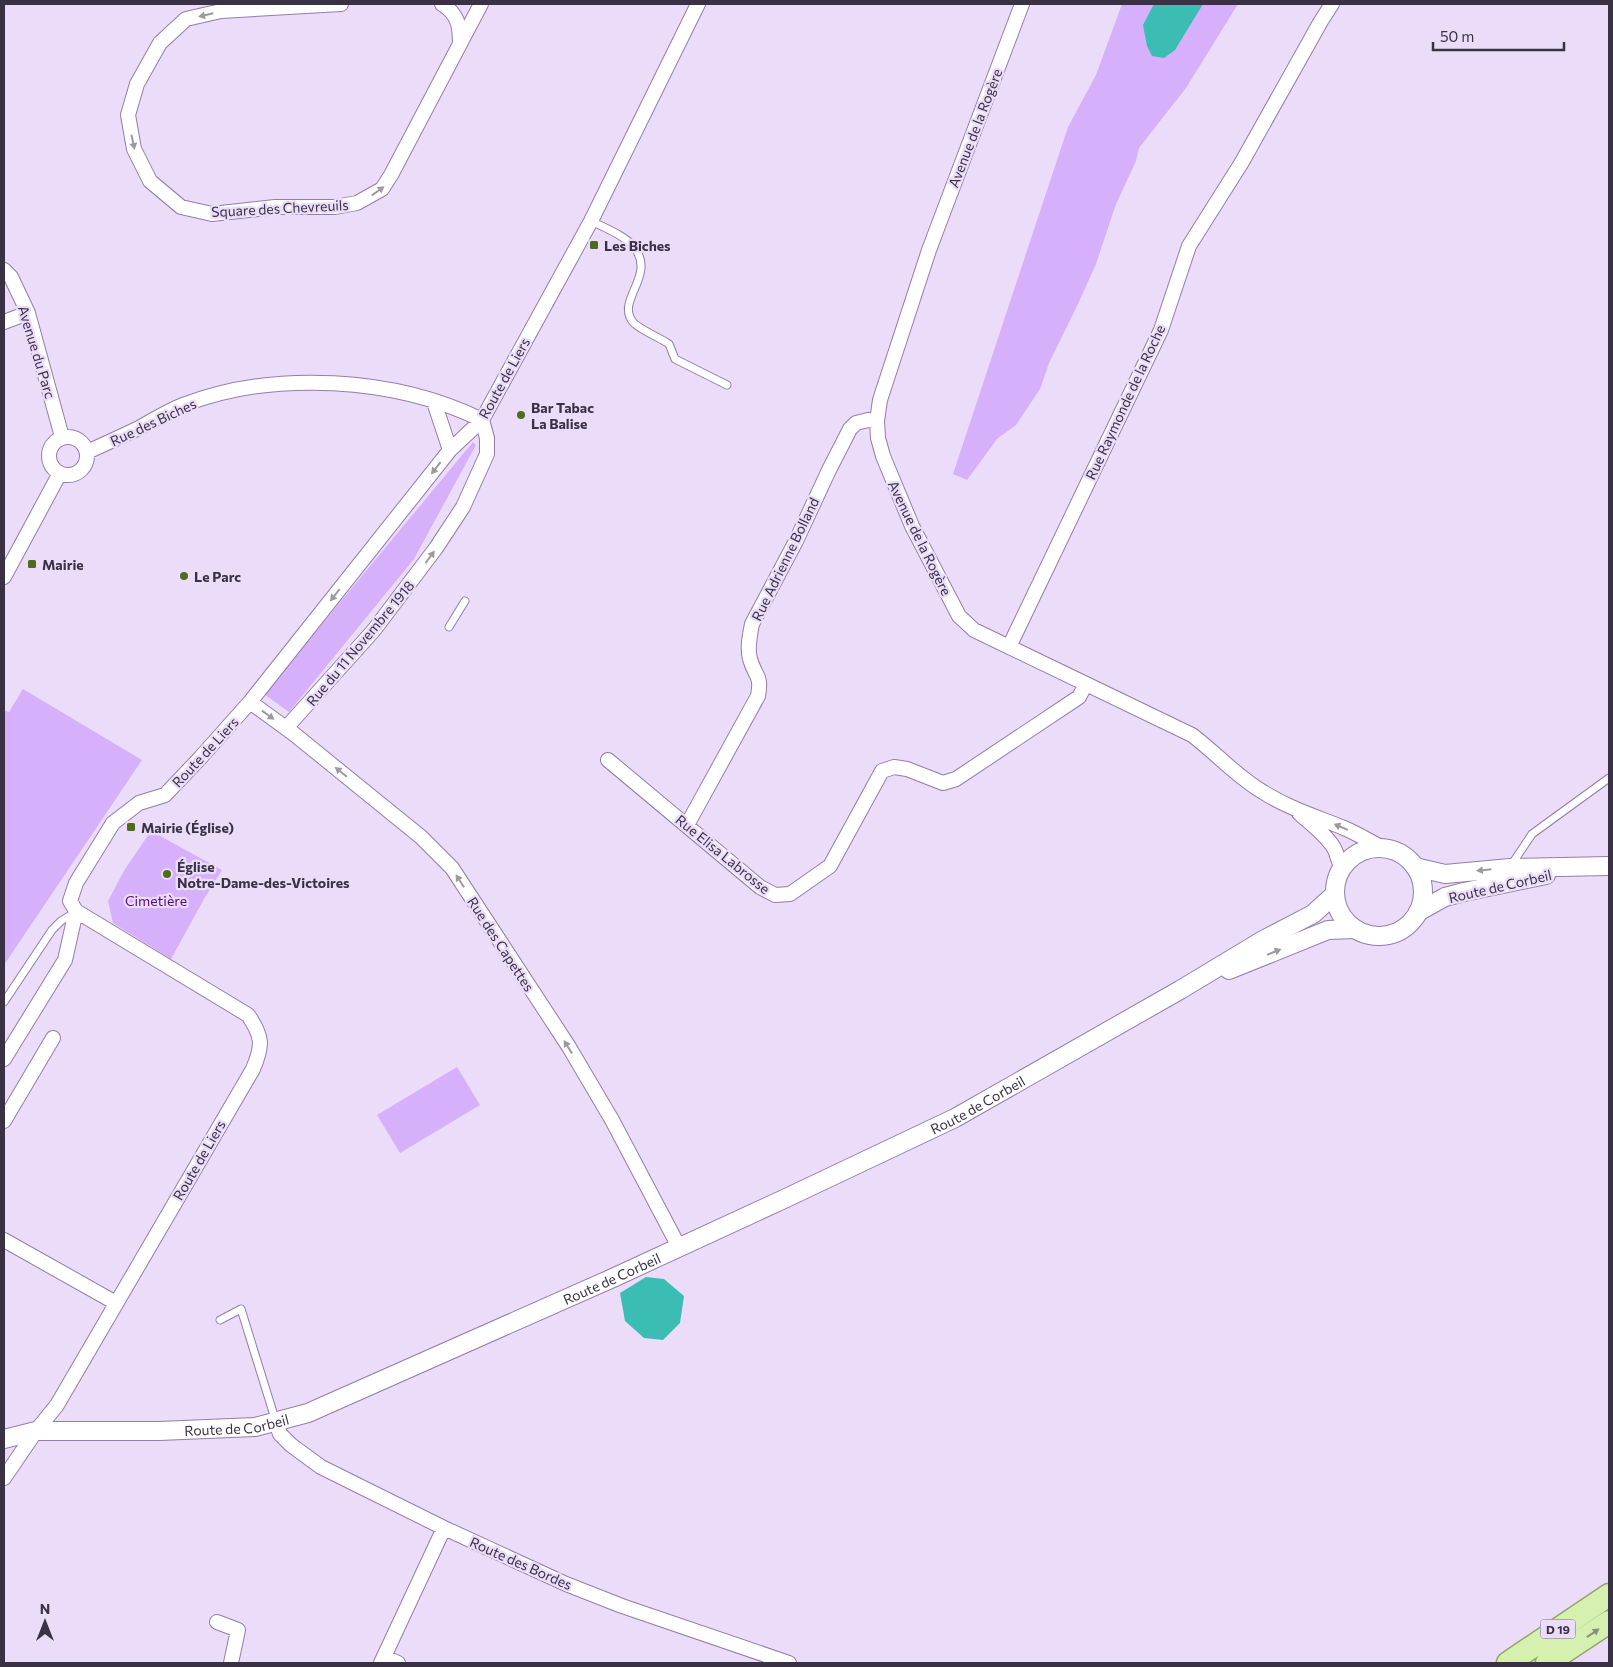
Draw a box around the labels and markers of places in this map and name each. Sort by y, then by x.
place label: Les Biches [604,237,671,254]
marker: Les Biches [588,239,600,251]
place label: Bar Tabac La Balise [531,399,594,432]
marker: Bar Tabac La Balise [515,409,527,421]
place label: Mairie [42,556,84,573]
marker: Mairie [26,558,38,570]
place label: Le Parc [194,568,241,585]
marker: Le Parc [178,570,190,582]
place label: Mairie (Église) [141,819,234,836]
marker: Mairie (Église) [125,821,137,833]
place label: Église Notre-Dame-des-Victoires [177,858,350,891]
marker: Église Notre-Dame-des-Victoires [161,868,173,880]

